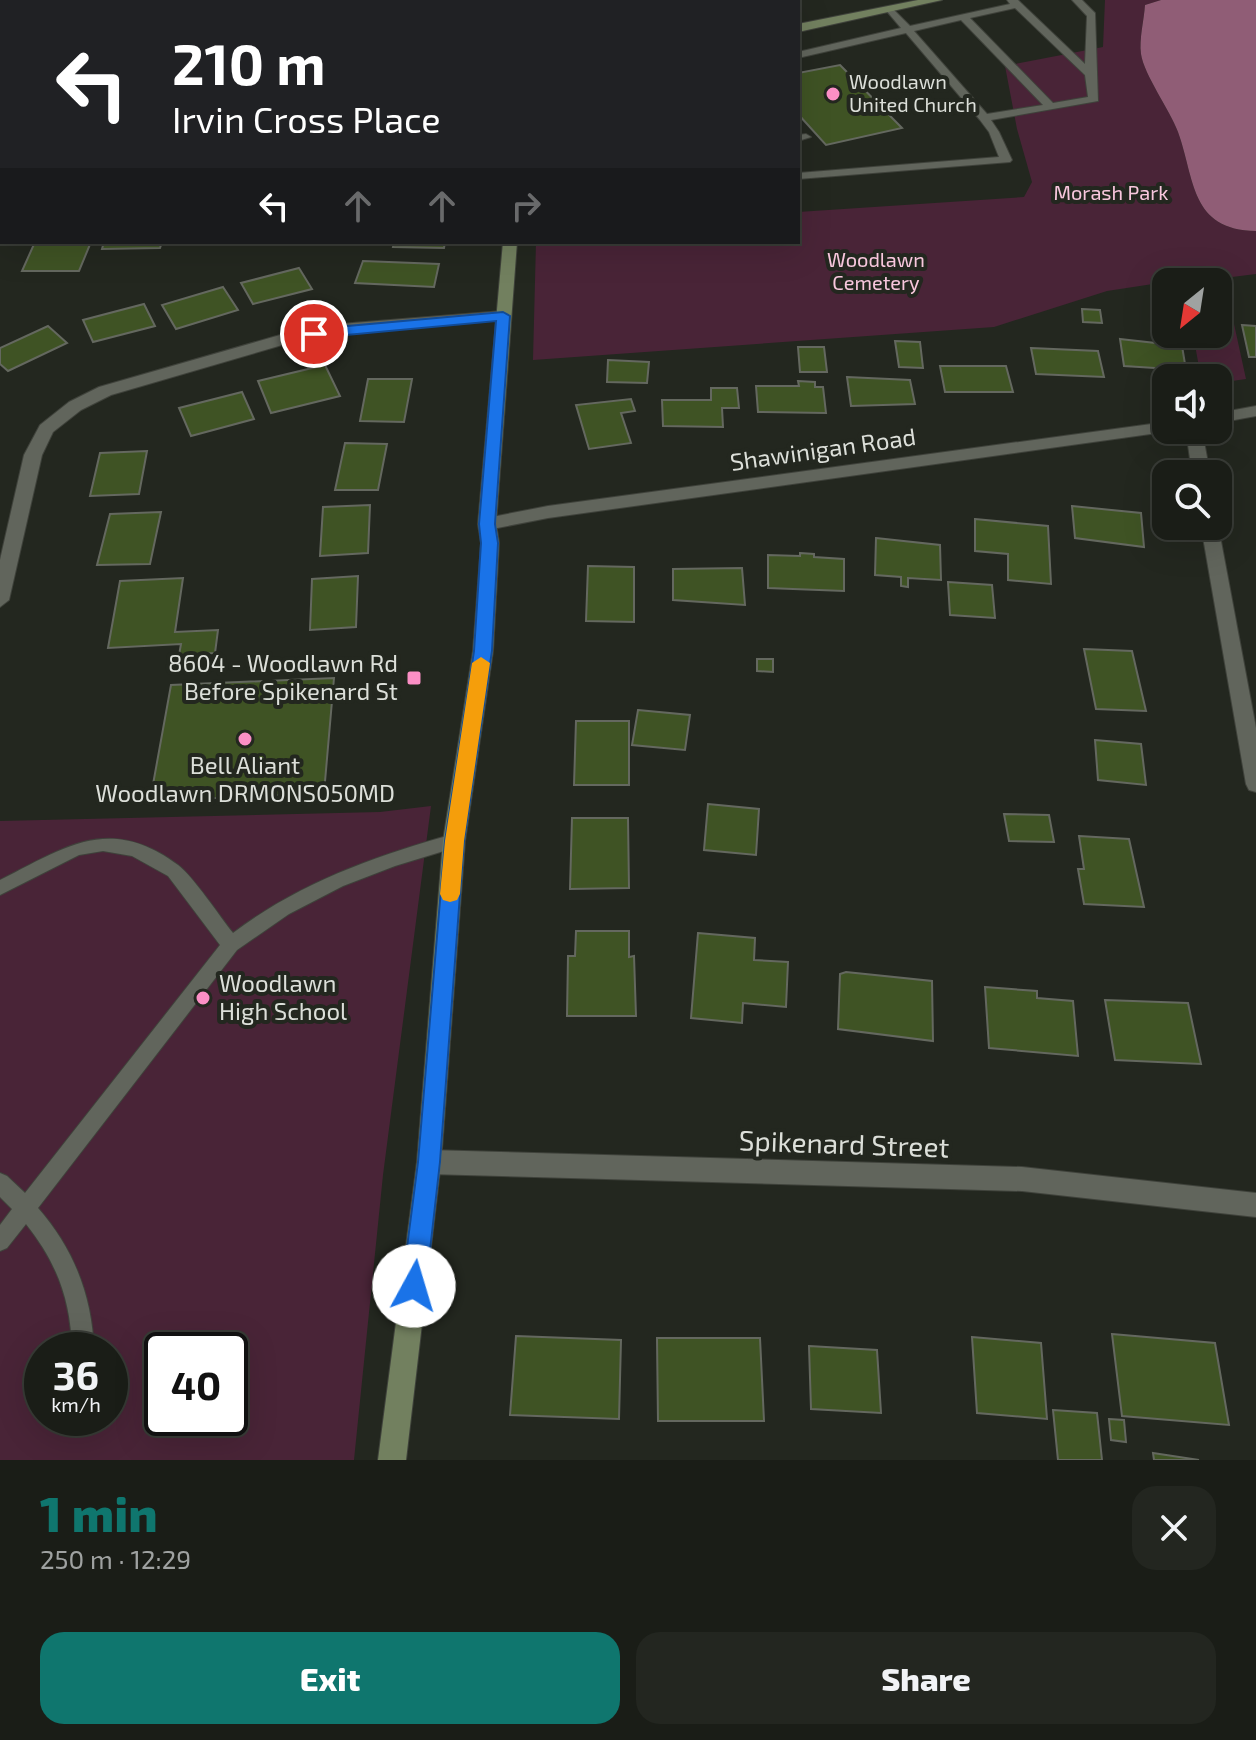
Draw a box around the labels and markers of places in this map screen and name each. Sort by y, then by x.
place label: Woodlawn United Church [849,69,977,116]
marker: Woodlawn United Church [824,85,842,103]
pin [280,300,348,368]
place label: 8604 - Woodlawn Rd Before Spikenard St [168,648,398,705]
marker: 8604 - Woodlawn Rd Before Spikenard St [405,669,423,687]
marker: Bell Aliant Woodlawn DRMONS050MD [236,730,254,748]
place label: Bell Aliant Woodlawn DRMONS050MD [95,750,395,807]
place label: Woodlawn High School [219,968,347,1025]
marker: Woodlawn High School [194,989,212,1007]

